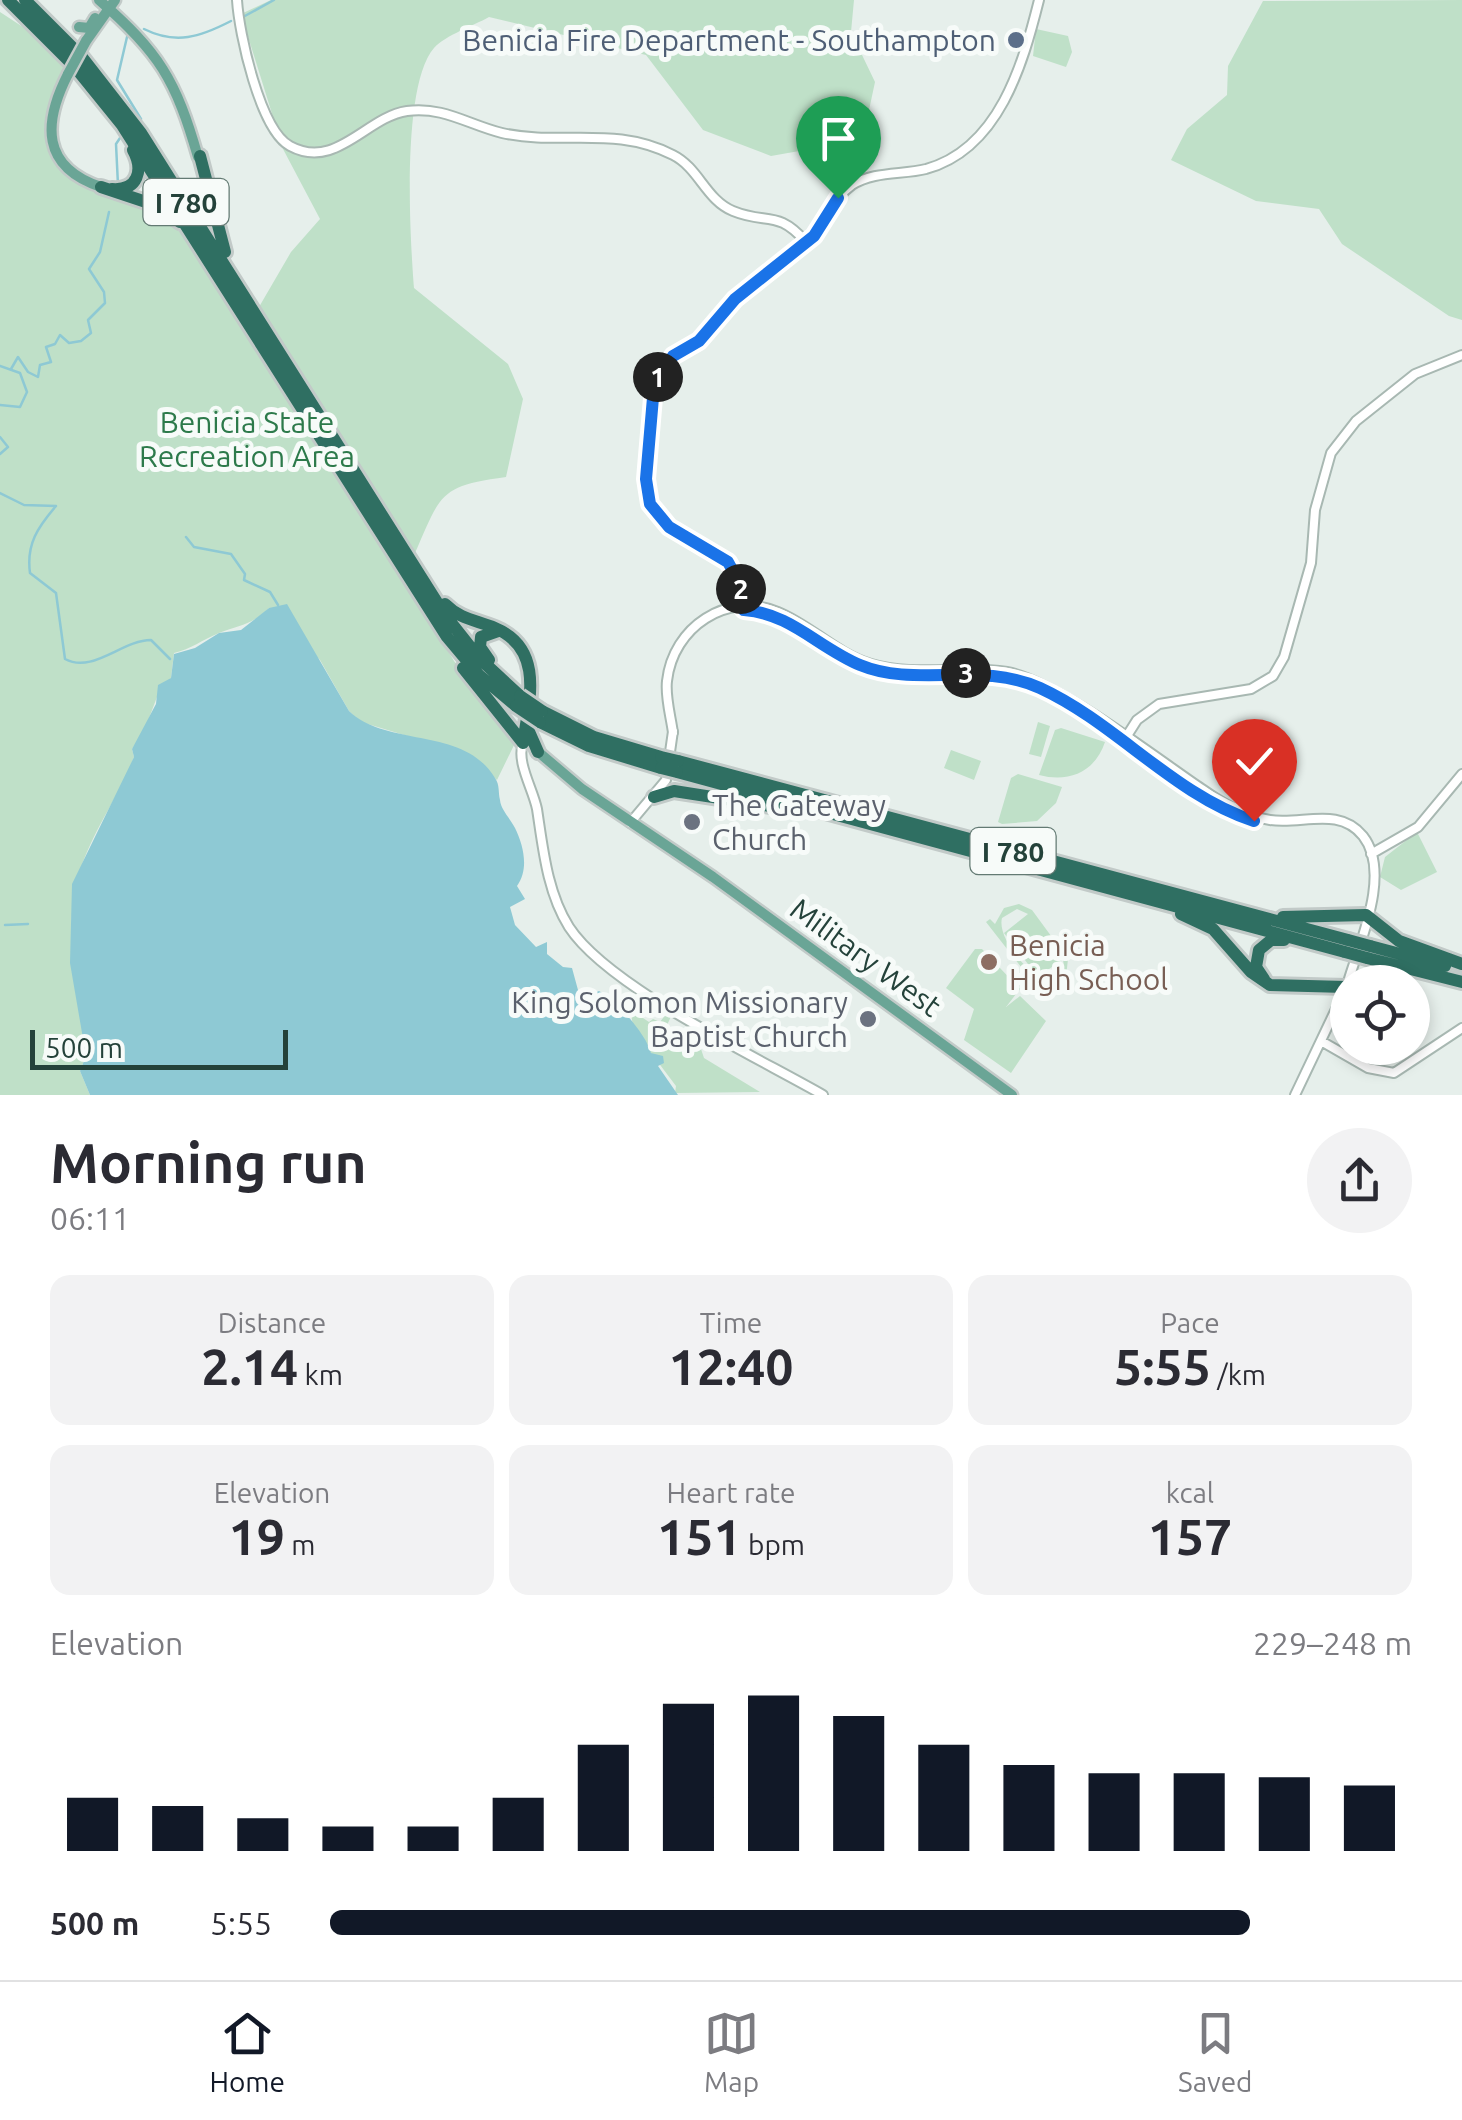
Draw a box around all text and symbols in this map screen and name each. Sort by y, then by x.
place label: Benicia Fire Department - Southampton [462,23,996,57]
marker: Benicia Fire Department - Southampton [1005,29,1027,51]
pin [796,96,881,199]
icon: arrive [811,111,866,166]
road number: I 780 [144,179,228,225]
pin: 1 [633,352,683,402]
text: 1 [650,361,666,392]
park label: Benicia State Recreation Area [139,405,355,473]
pin: 2 [716,564,766,614]
text: 2 [733,573,749,604]
pin: 3 [941,648,991,698]
text: 3 [958,657,974,688]
pin [1212,719,1297,822]
icon: check [1227,734,1282,789]
place label: The Gateway Church [712,788,886,856]
marker: The Gateway Church [681,811,703,833]
road number: I 780 [970,828,1056,874]
street label: Military West [784,891,948,1023]
place label: Benicia High School [1009,928,1168,996]
marker: Benicia High School [978,951,1000,973]
map controls [1330,965,1430,1065]
button: locate [1330,965,1430,1065]
place label: King Solomon Missionary Baptist Church [511,985,848,1053]
marker: King Solomon Missionary Baptist Church [857,1008,879,1030]
scale bar [30,1025,288,1070]
text: 500 m [45,1032,123,1063]
button: share [1307,1128,1412,1233]
text: Morning run [50,1132,367,1193]
text: 06:11 [50,1200,130,1236]
text: Distance [218,1307,326,1338]
text: Time [700,1307,762,1338]
text: Pace [1160,1307,1220,1338]
text: 2.14 [201,1338,298,1394]
text: 12:40 [668,1338,794,1394]
text: 5:55 [1114,1338,1211,1394]
text: km [298,1359,343,1390]
text: /km [1211,1359,1266,1390]
text: Elevation [214,1477,330,1508]
text: Heart rate [667,1477,795,1508]
text: kcal [1166,1477,1214,1508]
text: 19 [229,1508,285,1564]
text: 151 [657,1508,742,1564]
text: 157 [1148,1508,1232,1564]
text: m [285,1529,315,1560]
text: bpm [742,1529,805,1560]
text: Elevation [50,1625,183,1661]
text: 229–248 m [1253,1625,1412,1661]
text: 500 m [50,1905,139,1941]
text: 5:55 [210,1905,272,1941]
tab: Home [209,2006,285,2097]
tab: Map [704,2006,759,2097]
tab: Saved [1178,2006,1253,2097]

